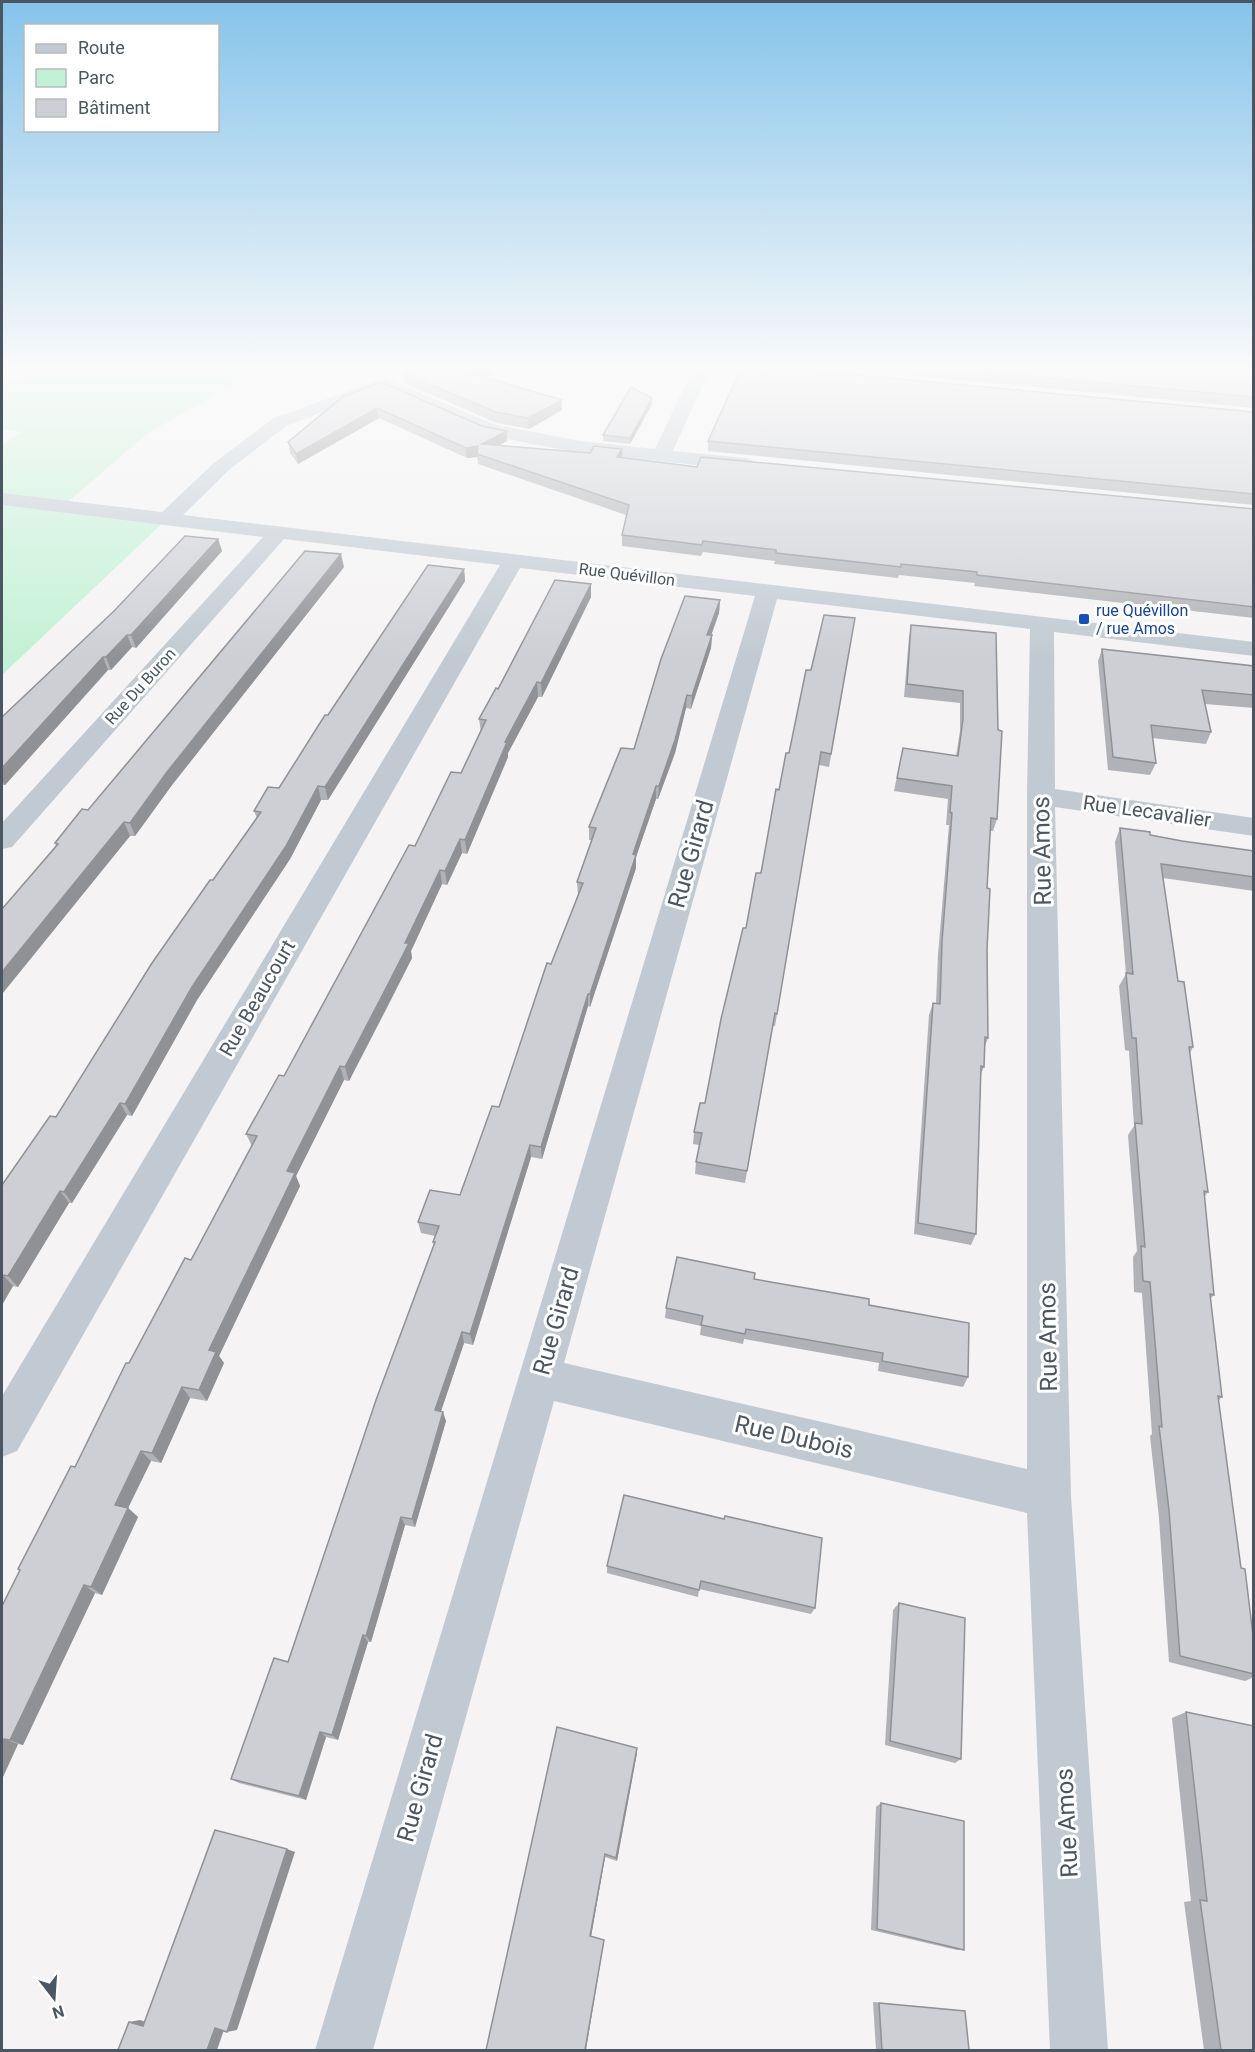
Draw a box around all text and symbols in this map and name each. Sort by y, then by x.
legend [24,24,219,132]
text: Route [78,37,125,58]
text: Parc [78,67,114,88]
text: Bâtiment [78,97,151,118]
street label: Rue Quévillon [578,559,676,590]
place label: rue Quévillon / rue Amos [1096,601,1188,638]
marker: rue Quévillon / rue Amos [1077,612,1091,626]
street label: Rue Du Buron [101,644,180,729]
street label: Rue Lecavalier [1081,790,1213,832]
street label: Rue Amos [1027,796,1057,906]
street label: Rue Girard [662,797,720,911]
street label: Rue Beaucourt [214,935,300,1061]
street label: Rue Girard [527,1264,585,1378]
street label: Rue Amos [1033,1282,1063,1392]
street label: Rue Dubois [732,1410,856,1464]
street label: Rue Girard [391,1731,449,1845]
street label: Rue Amos [1050,1768,1084,1878]
north arrow [24,1968,84,2028]
text: N [50,2001,66,2023]

